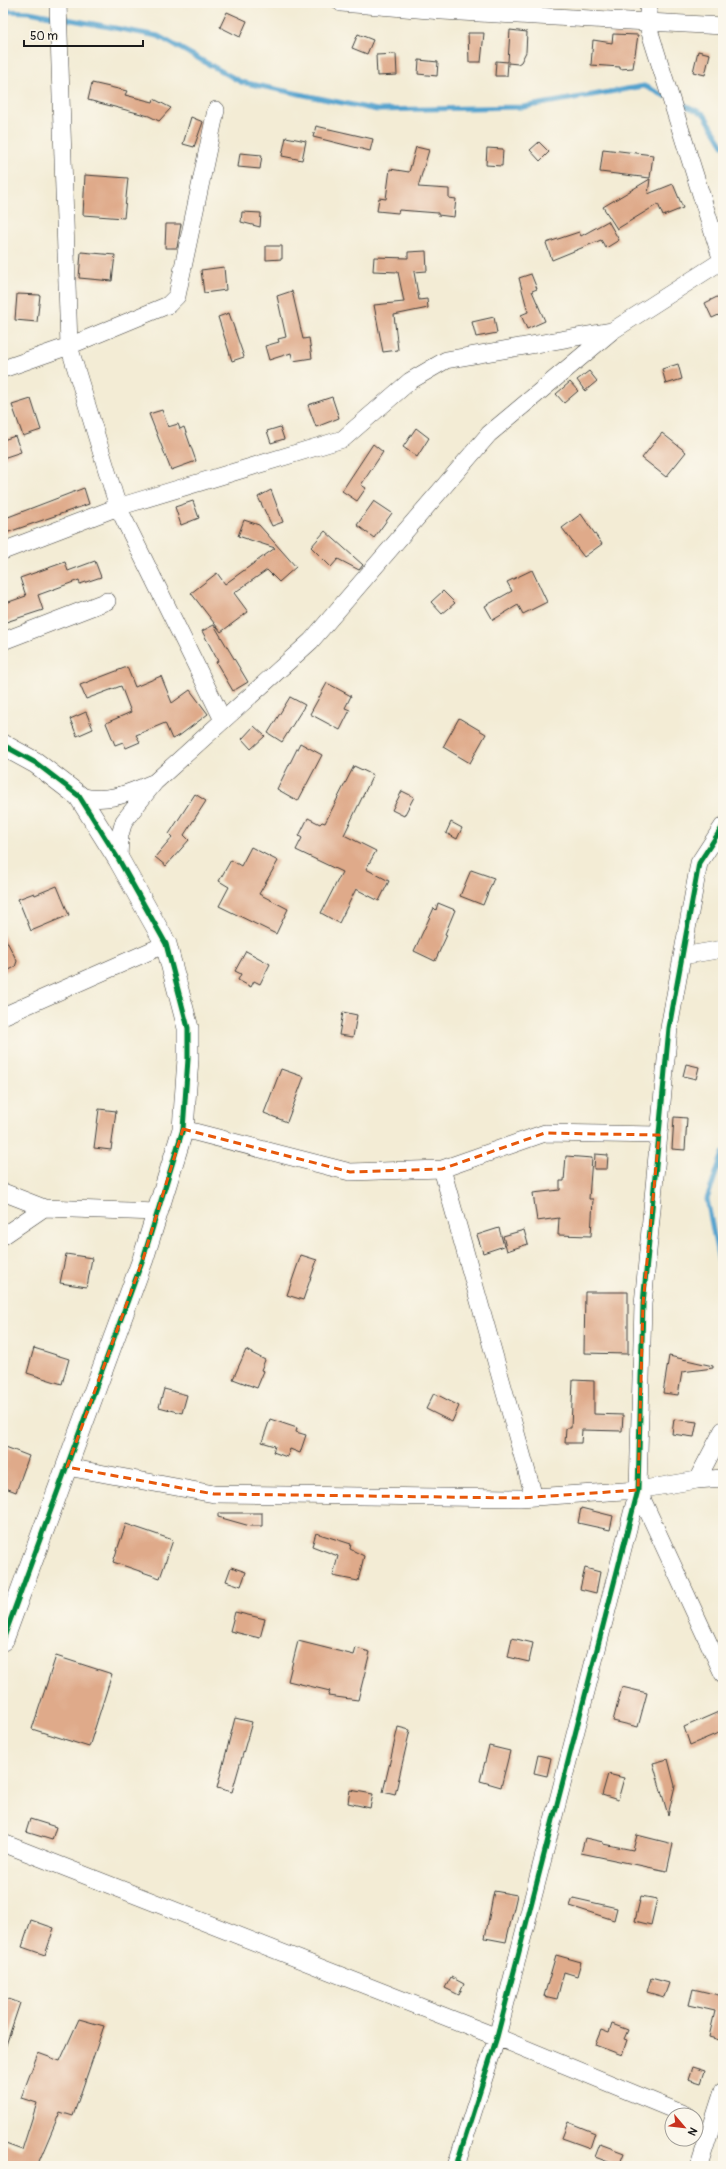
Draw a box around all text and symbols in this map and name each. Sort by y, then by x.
scale bar [24,22,143,48]
text: 50 m [30,29,58,44]
north arrow [664,2107,704,2147]
text: N [685,2125,700,2138]

